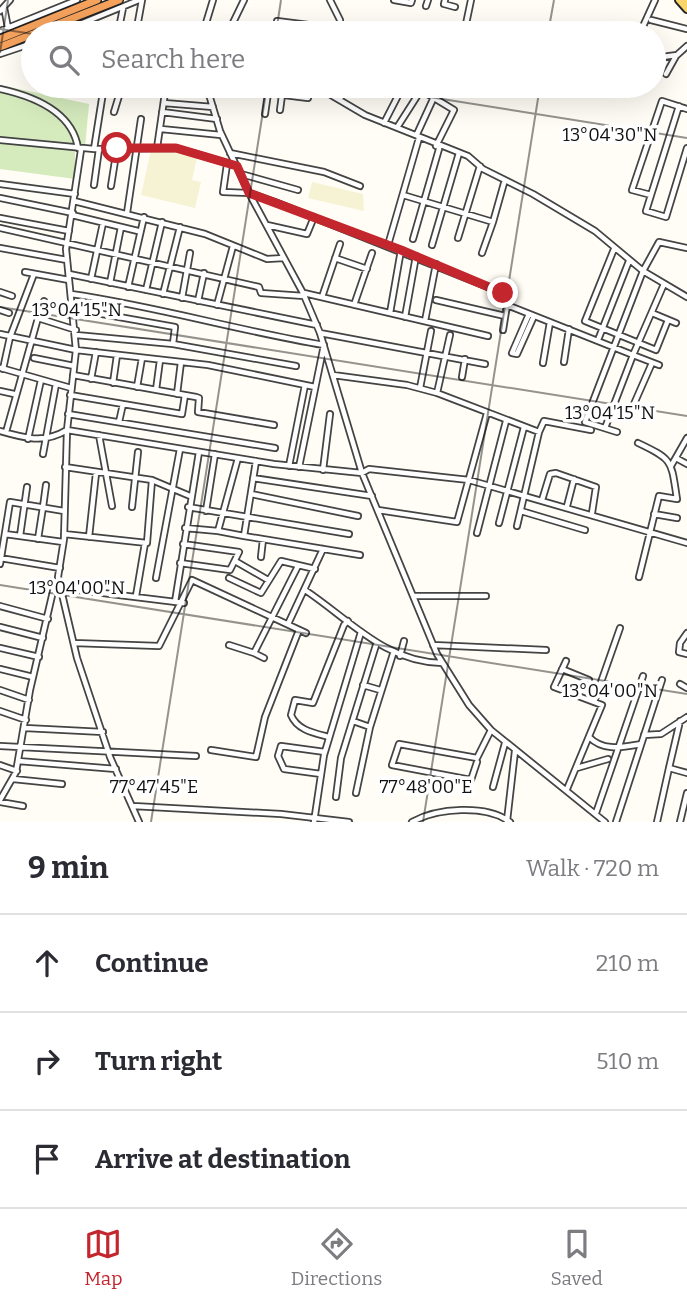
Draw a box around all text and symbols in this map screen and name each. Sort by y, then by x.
search box [21,21,666,98]
icon: search [45,41,83,79]
text: Search here [101,44,245,75]
text: 13°04'30"N [563,124,657,146]
route start [101,132,132,163]
route end [487,277,518,308]
text: 13°04'15"N [32,299,122,321]
text: 13°04'15"N [565,402,655,424]
text: 13°04'00"N [29,577,125,599]
text: 13°04'00"N [562,680,658,702]
text: 77°47'45"E [110,776,198,798]
text: 77°48'00"E [380,776,472,798]
text: 9 min [28,850,109,886]
text: Walk · 720 m [526,854,659,882]
icon: ahead [28,944,66,982]
text: Continue [95,948,209,979]
text: 210 m [596,949,659,977]
icon: right [28,1042,66,1080]
text: Turn right [95,1046,222,1077]
text: 510 m [596,1047,659,1075]
icon: arrive [28,1140,66,1178]
text: Arrive at destination [95,1144,350,1175]
tab: Map [84,1225,123,1290]
tab: Directions [291,1225,382,1290]
tab: Saved [551,1225,603,1290]

